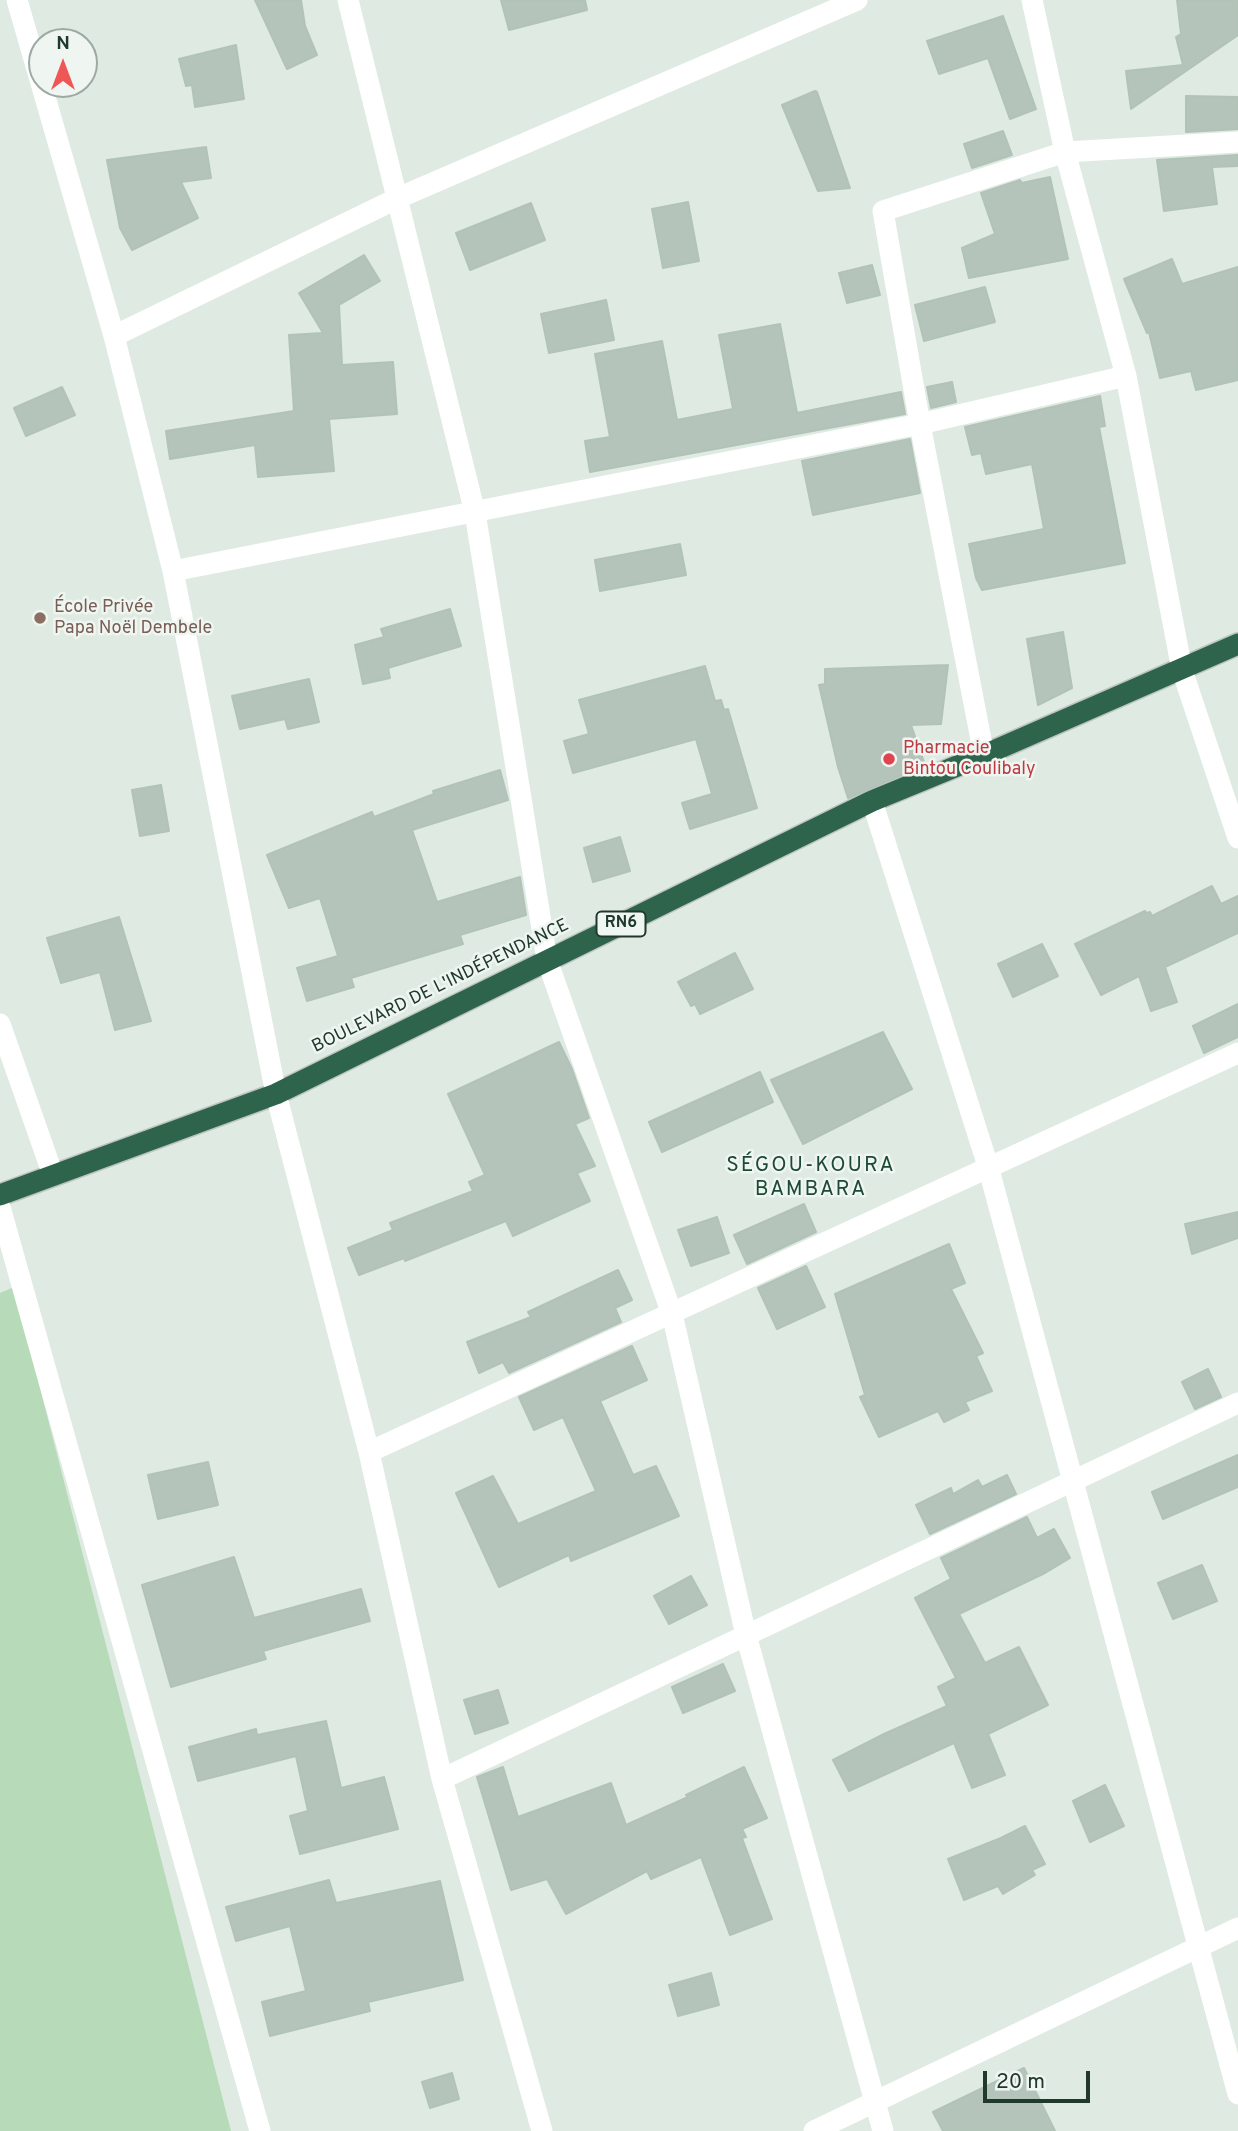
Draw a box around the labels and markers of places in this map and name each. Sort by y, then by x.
place label: École Privée Papa Noël Dembele [54,597,212,640]
marker: École Privée Papa Noël Dembele [32,610,48,626]
place label: Pharmacie Bintou Coulibaly [903,738,1036,780]
marker: Pharmacie Bintou Coulibaly [881,751,897,767]

